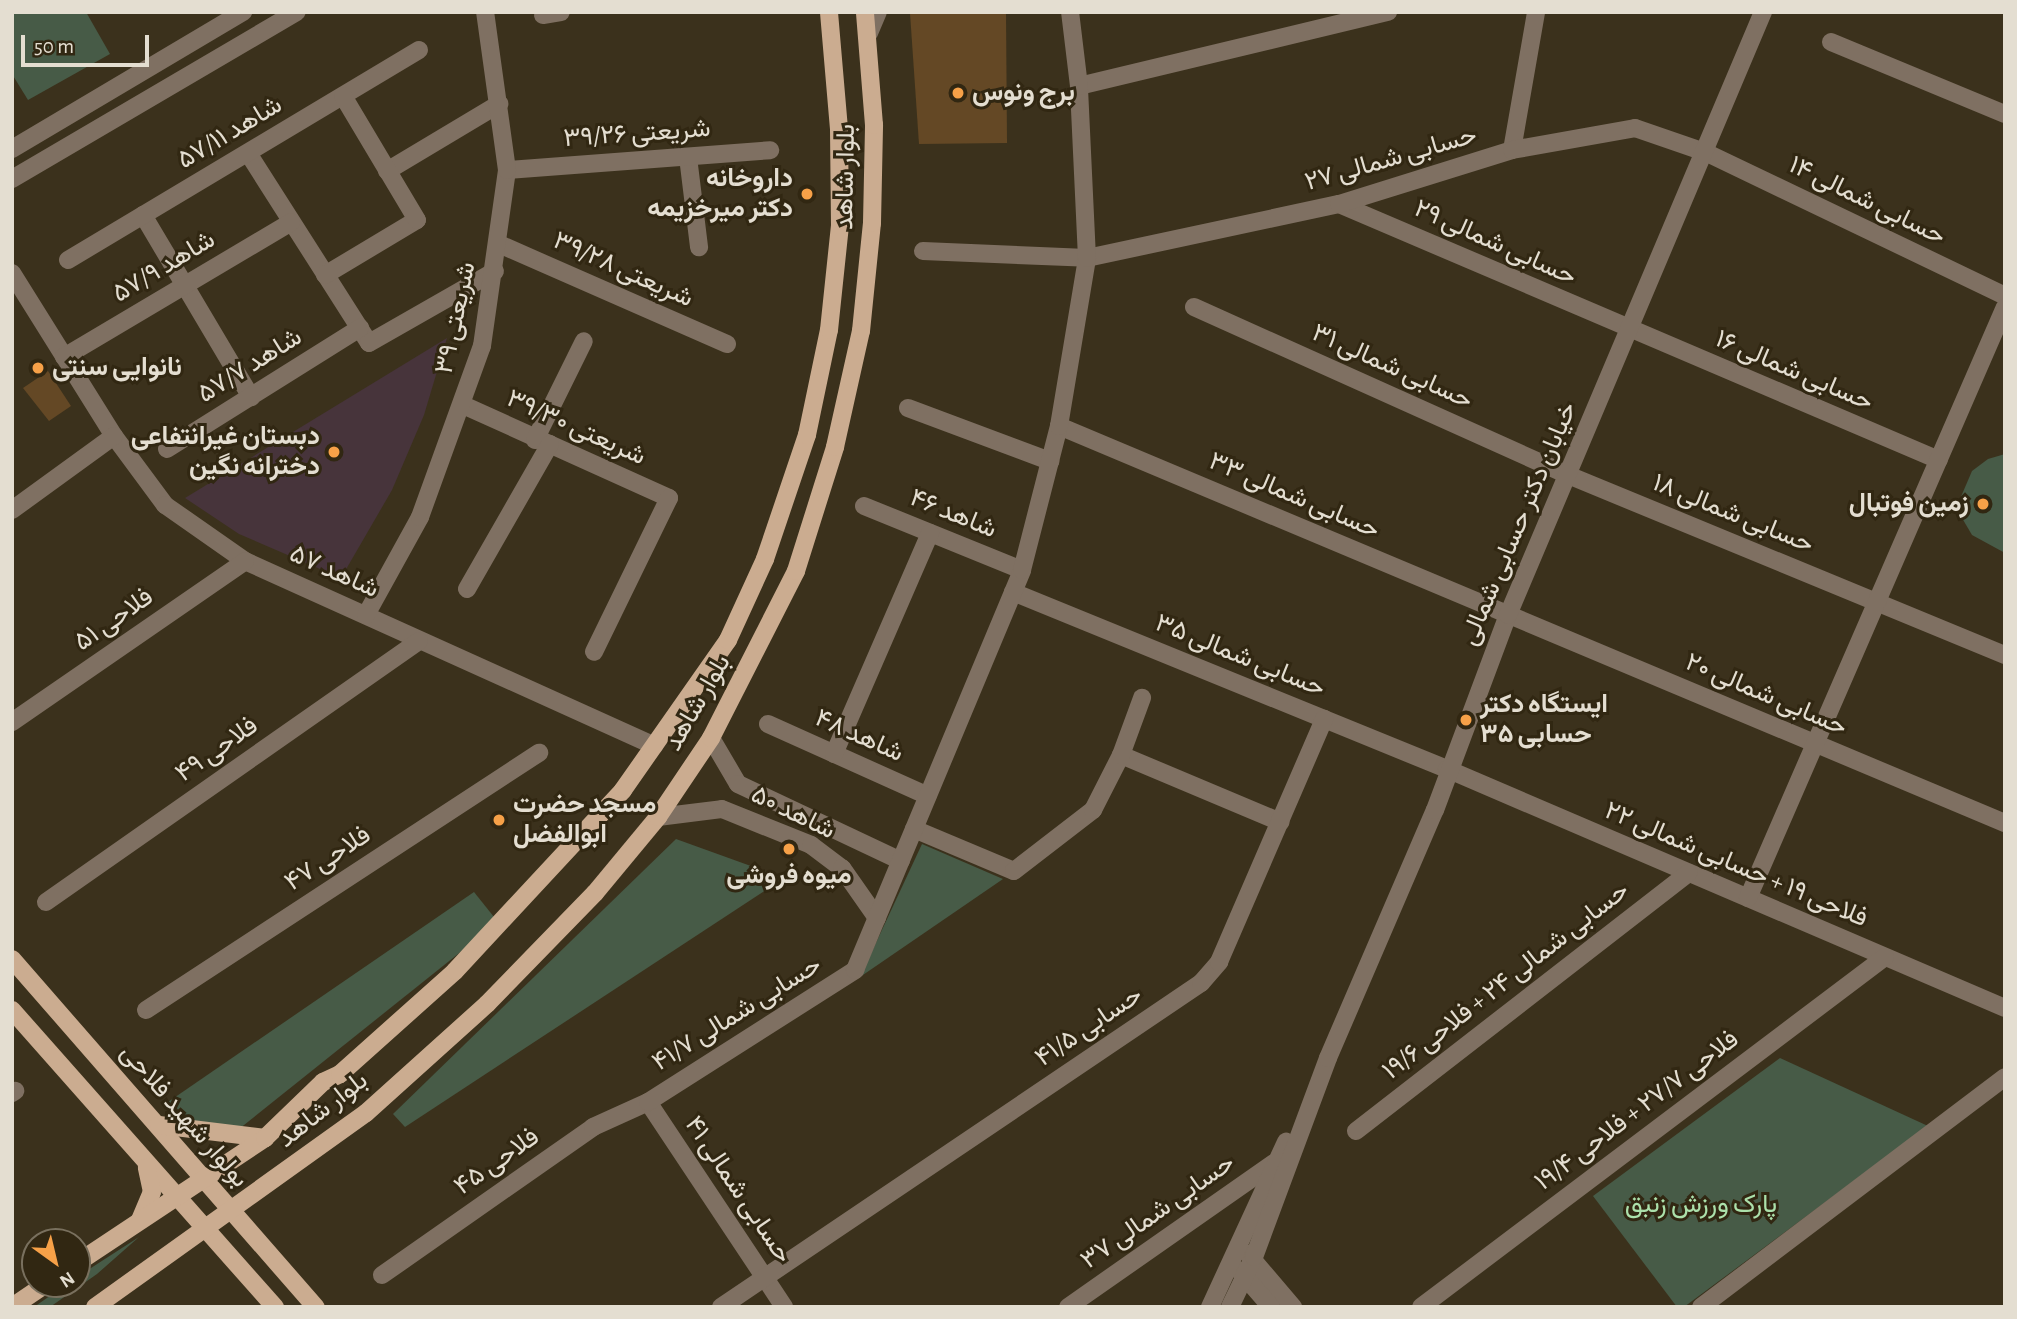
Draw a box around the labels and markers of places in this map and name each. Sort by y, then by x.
place label: برج ونوس [972,77,1075,109]
marker: برج ونوس [950,85,966,101]
place label: داروخانه دکتر میرخزیمه [647,163,793,224]
marker: داروخانه دکتر میرخزیمه [799,186,815,202]
place label: نانوایی سنتی [52,352,182,384]
marker: نانوایی سنتی [30,360,46,376]
place label: دبستان غیرانتفاعی دخترانه نگین [131,421,320,482]
marker: دبستان غیرانتفاعی دخترانه نگین [326,444,342,460]
place label: زمین فوتبال [1849,488,1969,520]
marker: زمین فوتبال [1975,496,1991,512]
place label: ایستگاه دکتر حسابی ۳۵ [1480,689,1608,750]
marker: ایستگاه دکتر حسابی ۳۵ [1458,712,1474,728]
place label: مسجد حضرت ابوالفضل [513,789,656,850]
marker: مسجد حضرت ابوالفضل [491,812,507,828]
marker: میوه فروشی [781,841,797,857]
place label: میوه فروشی [726,860,852,892]

